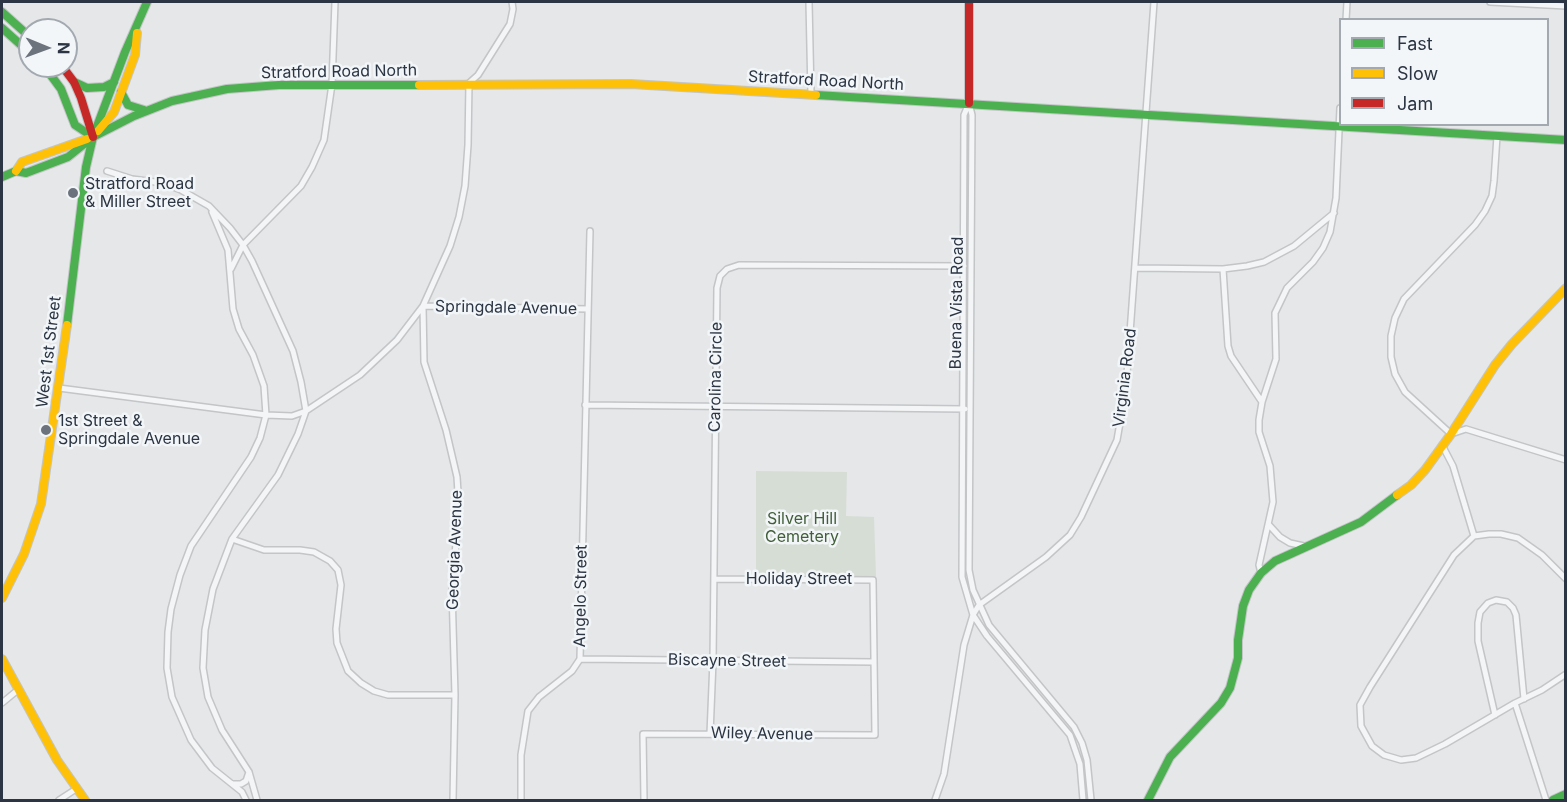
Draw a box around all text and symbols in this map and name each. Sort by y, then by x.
north arrow [18,18,78,78]
legend [1339,18,1549,126]
text: Fast [1397,33,1433,54]
text: N [54,42,74,55]
street label: Stratford Road North [261,61,417,83]
text: Slow [1397,63,1438,84]
street label: Stratford Road North [748,67,904,95]
text: Jam [1397,93,1433,114]
place label: Stratford Road & Miller Street [85,174,194,212]
marker: Stratford Road & Miller Street [66,186,80,200]
street label: Buena Vista Road [946,236,968,370]
street label: West 1st Street [33,295,65,409]
street label: Springdale Avenue [435,297,577,319]
street label: Carolina Circle [705,322,727,432]
street label: Virginia Road [1109,327,1141,429]
place label: 1st Street & Springdale Avenue [58,411,200,449]
marker: 1st Street & Springdale Avenue [39,423,53,437]
street label: Georgia Avenue [443,490,467,610]
park label: Silver Hill Cemetery [765,509,839,547]
street label: Angelo Street [571,544,591,648]
street label: Holiday Street [746,569,852,589]
street label: Biscayne Street [668,650,786,672]
street label: Wiley Avenue [711,724,813,744]

